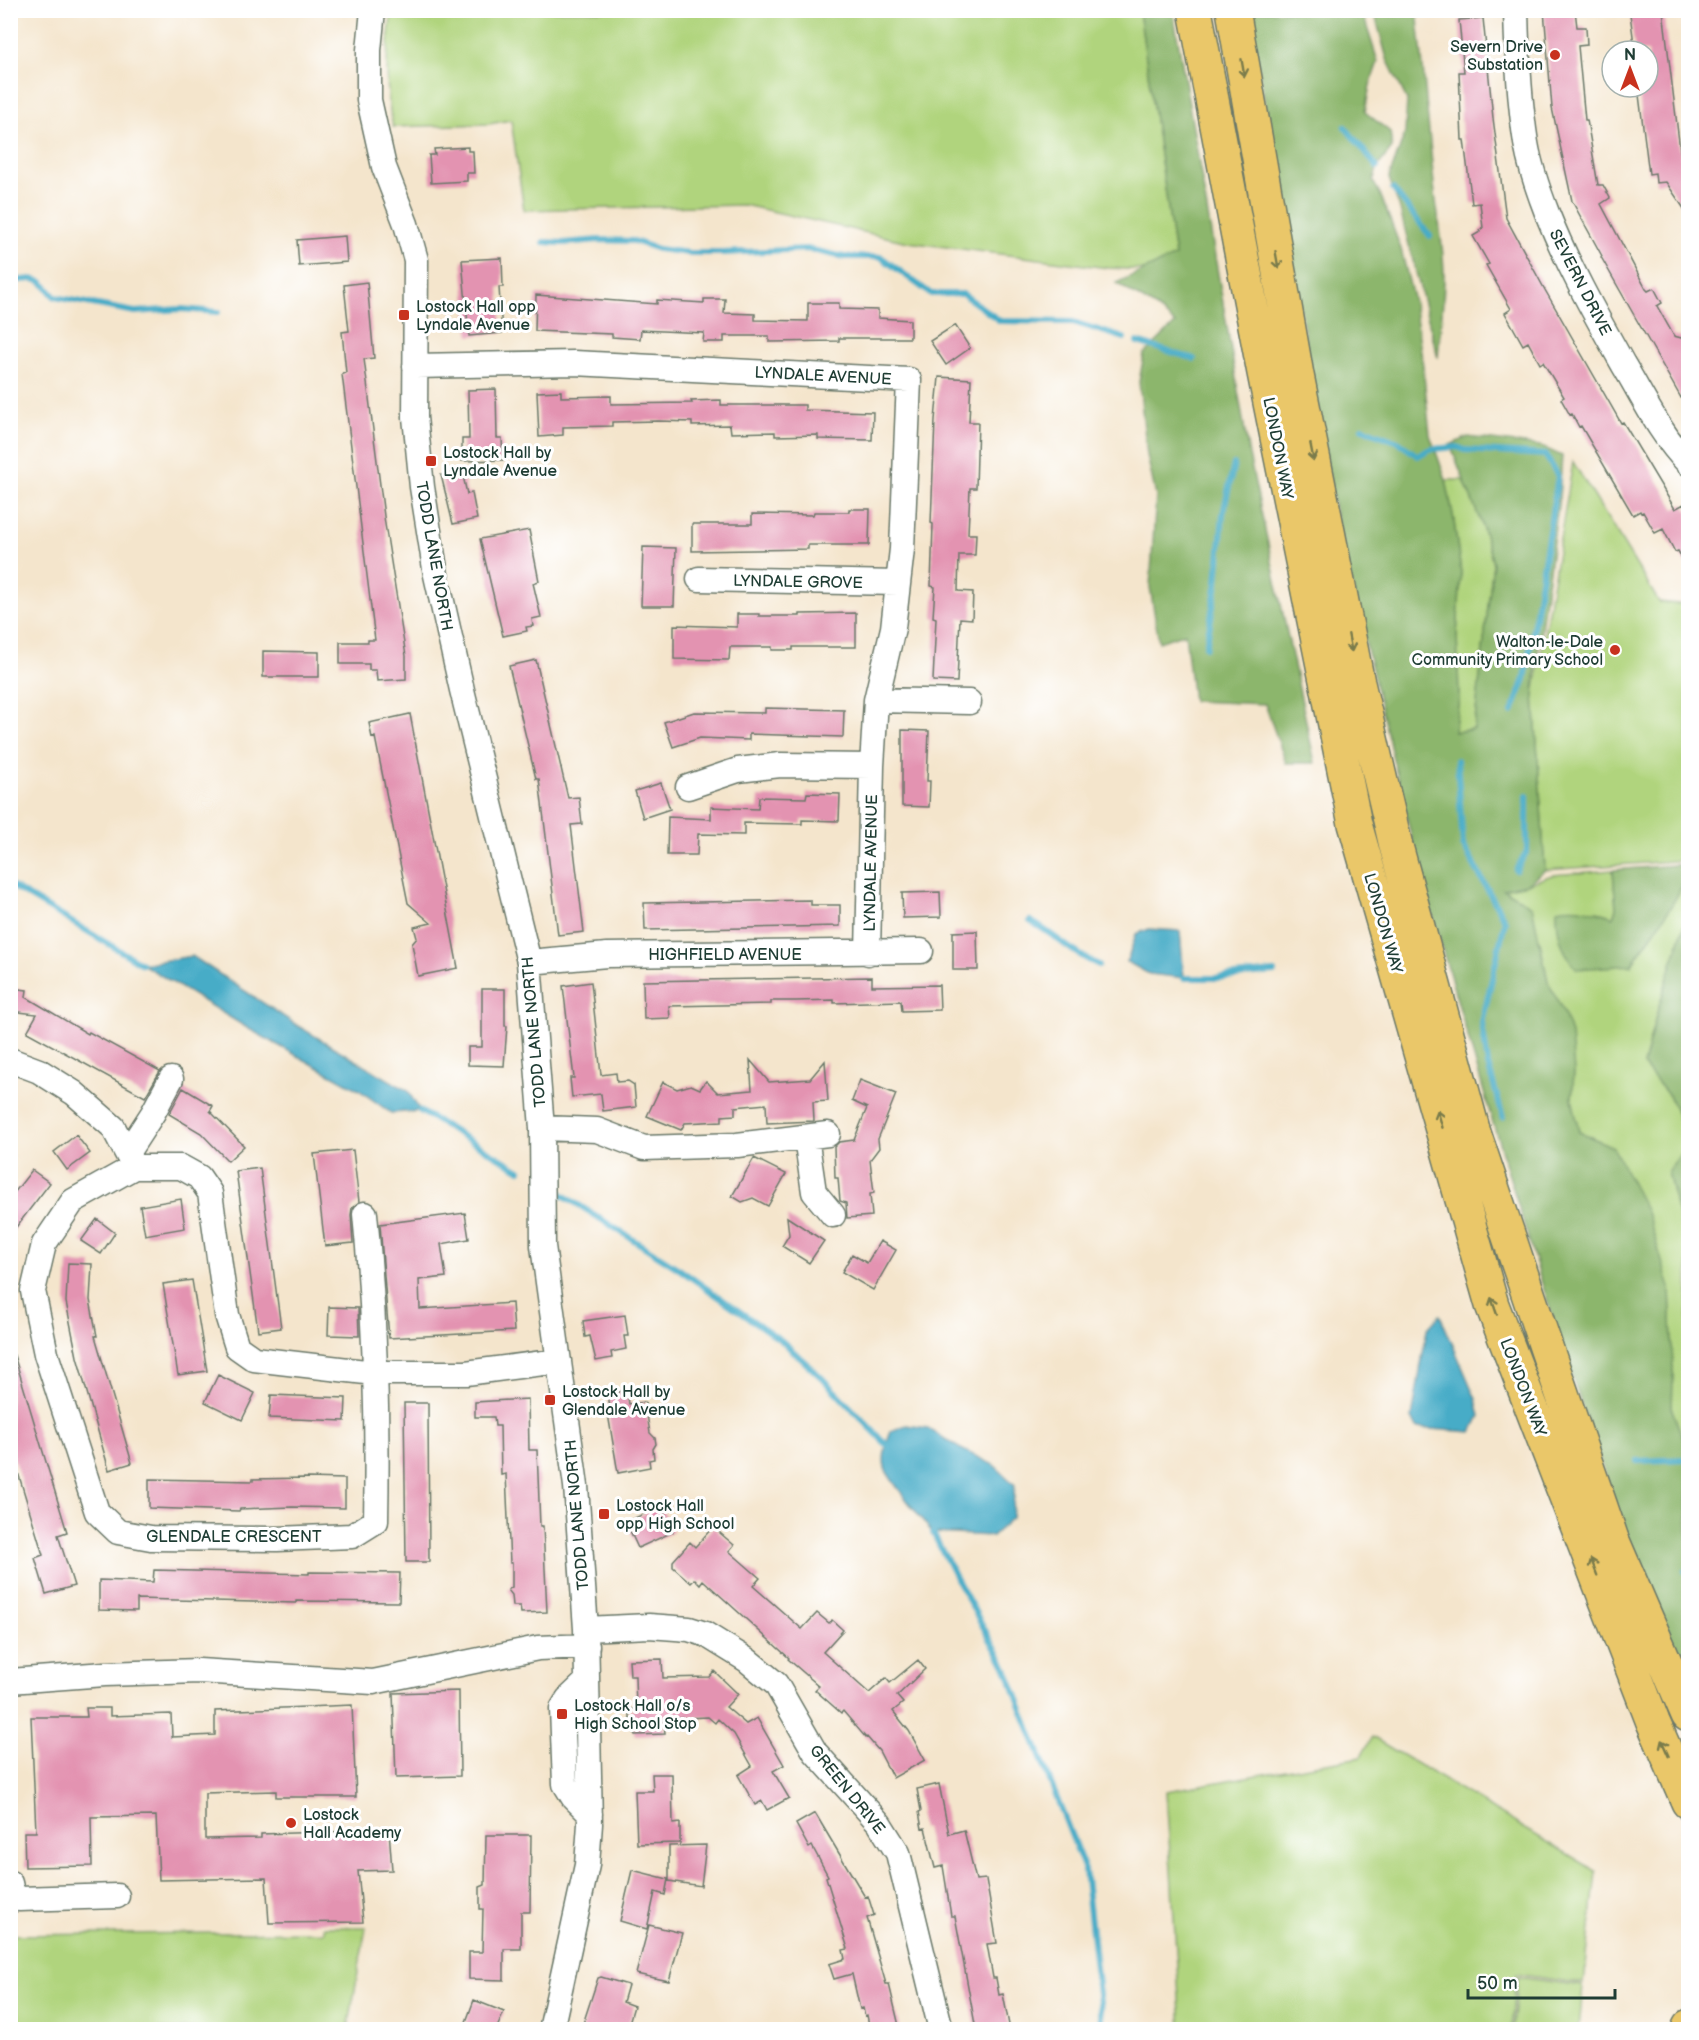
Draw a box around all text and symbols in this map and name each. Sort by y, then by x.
place label: Severn Drive Substation [1450,38,1544,75]
north arrow [1600,39,1660,99]
text: N [1624,46,1636,65]
marker: Severn Drive Substation [1548,48,1562,62]
one-way arrow [1238,58,1249,77]
street label: SEVERN DRIVE [1545,226,1615,339]
one-way arrow [1272,250,1283,269]
place label: Lostock Hall opp Lyndale Avenue [416,298,536,335]
marker: Lostock Hall opp Lyndale Avenue [397,308,411,322]
street label: LYNDALE AVENUE [754,363,892,390]
street label: LONDON WAY [1258,396,1297,501]
one-way arrow [1307,442,1318,461]
place label: Lostock Hall by Lyndale Avenue [443,444,557,481]
marker: Lostock Hall by Lyndale Avenue [424,454,438,468]
street label: TODD LANE NORTH [411,480,456,632]
street label: LYNDALE GROVE [733,572,863,593]
one-way arrow [1345,633,1356,653]
place label: Walton-le-Dale Community Primary School [1412,633,1604,670]
marker: Walton-le-Dale Community Primary School [1608,643,1622,657]
street label: LYNDALE AVENUE [861,794,882,932]
street label: LONDON WAY [1359,871,1406,976]
street label: HIGHFIELD AVENUE [648,946,802,965]
street label: TODD LANE NORTH [518,956,551,1108]
one-way arrow [1434,1110,1445,1129]
one-way arrow [1487,1297,1498,1316]
street label: LONDON WAY [1495,1336,1550,1440]
place label: Lostock Hall by Glendale Avenue [562,1383,686,1420]
marker: Lostock Hall by Glendale Avenue [543,1393,557,1407]
street label: TODD LANE NORTH [561,1439,594,1591]
place label: Lostock Hall opp High School [616,1497,734,1534]
marker: Lostock Hall opp High School [597,1507,611,1521]
street label: GLENDALE CRESCENT [146,1528,322,1547]
one-way arrow [1587,1558,1598,1577]
place label: Lostock Hall o/s High School Stop [574,1697,697,1734]
marker: Lostock Hall o/s High School Stop [555,1707,569,1721]
one-way arrow [1659,1740,1670,1758]
street label: GREEN DRIVE [805,1742,889,1838]
place label: Lostock Hall Academy [303,1806,402,1843]
marker: Lostock Hall Academy [284,1816,298,1830]
scale bar [1468,1962,1615,2000]
text: 50 m [1477,1973,1518,1994]

